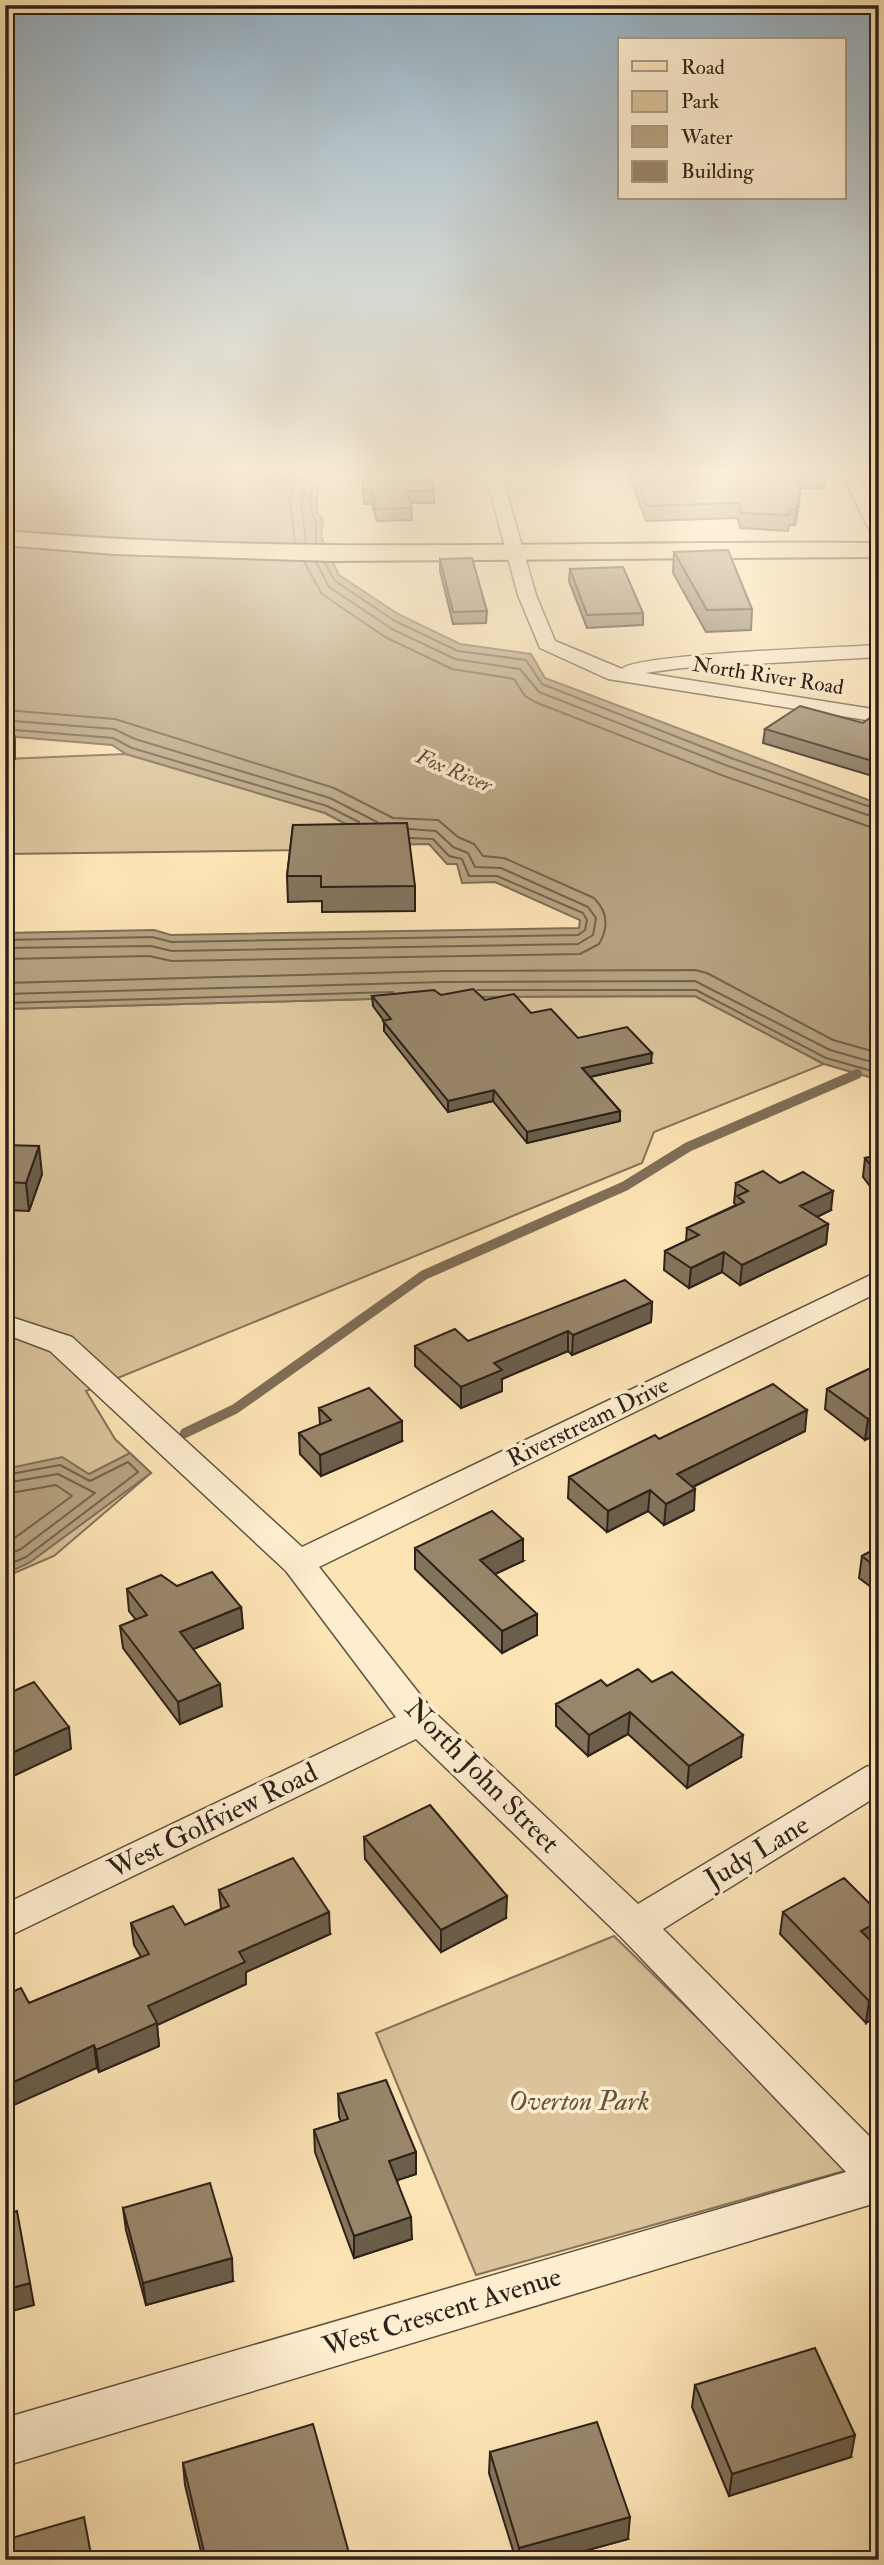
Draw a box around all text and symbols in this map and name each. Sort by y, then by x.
legend [618,38,846,200]
text: Road [681,54,726,81]
text: Park [681,88,719,115]
text: Water [680,124,733,151]
text: Building [681,158,754,185]
street label: North River Road [690,651,846,701]
water label: Fox River [411,743,497,800]
street label: Riverstream Drive [502,1369,674,1475]
street label: North John Street [397,1691,567,1861]
street label: West Golfview Road [102,1755,323,1887]
street label: Judy Lane [698,1807,816,1897]
park label: Overton Park [508,2084,650,2119]
street label: West Crescent Avenue [318,2259,566,2365]

